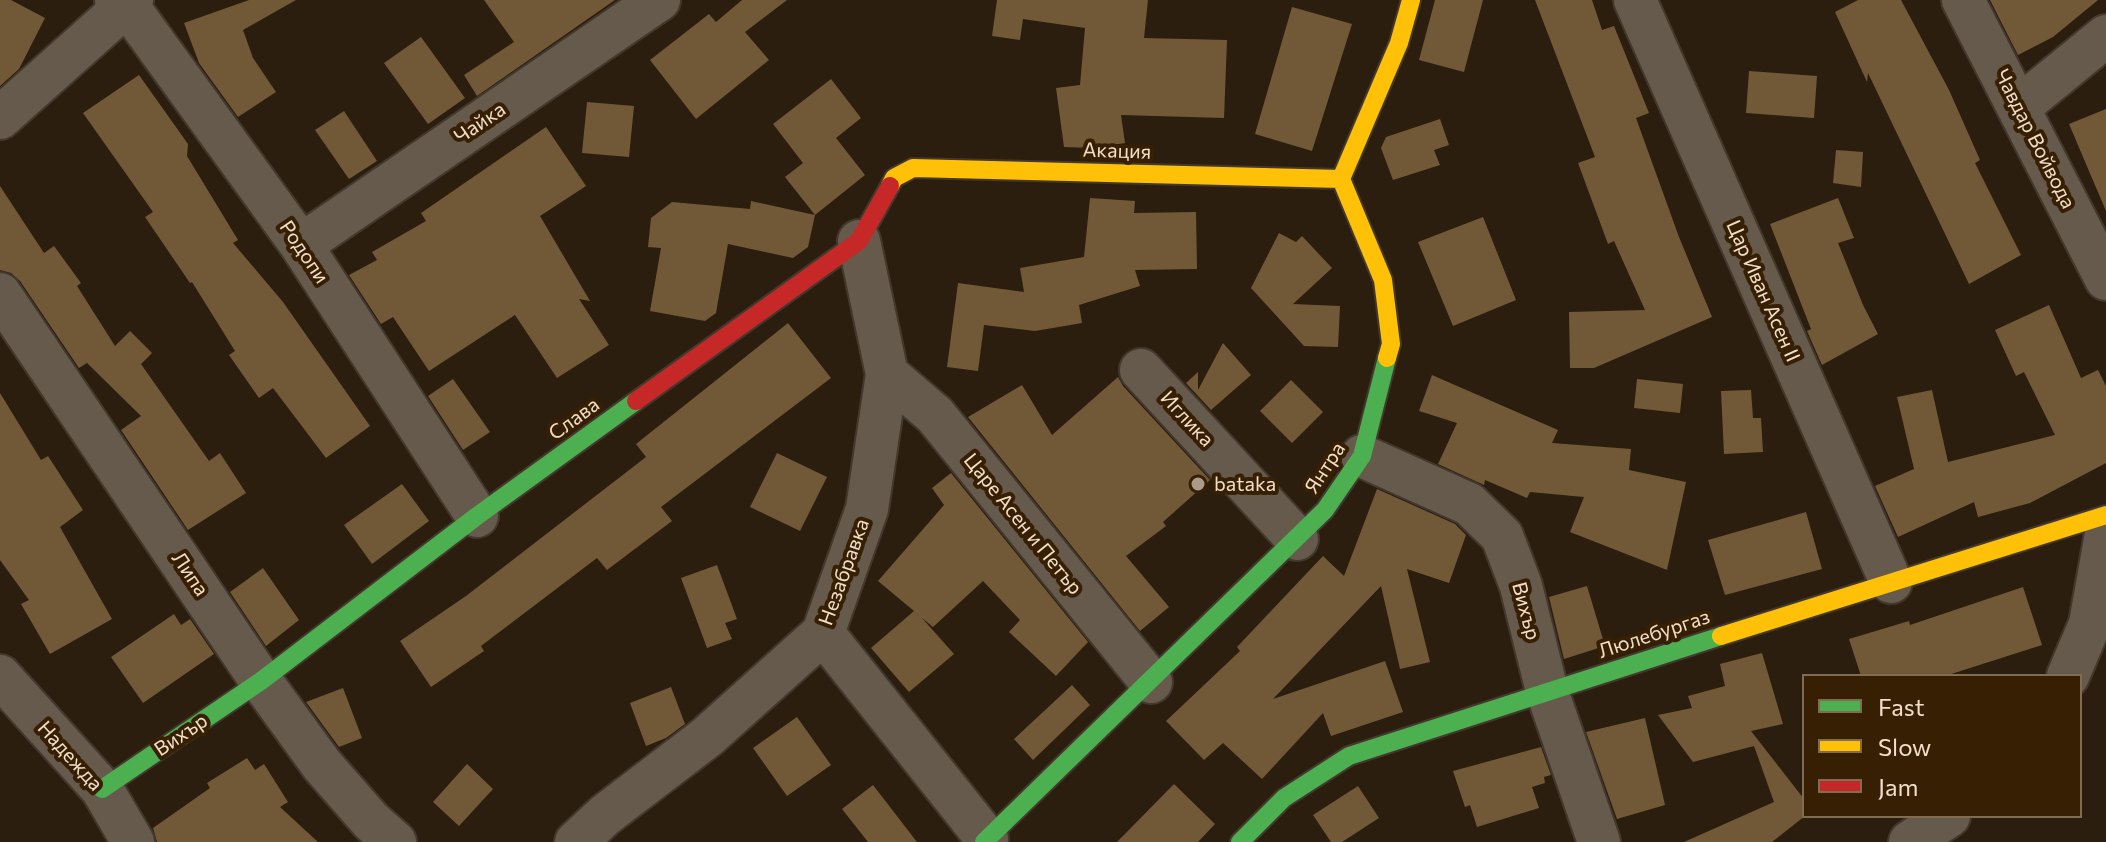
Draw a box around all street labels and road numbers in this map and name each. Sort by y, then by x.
street label: Чавдар Войвода [1990,65,2080,213]
street label: Чайка [450,97,510,149]
street label: Акация [1082,138,1152,164]
street label: Родопи [274,216,334,288]
street label: Цар Иван Асен II [1721,216,1805,366]
street label: Иглика [1155,386,1219,452]
street label: Слава [544,393,604,445]
street label: Янтра [1300,438,1350,498]
street label: Царе Асен и Петър [959,448,1087,600]
street label: Незабравка [814,516,874,628]
street label: Липа [167,547,213,601]
street label: Вихър [1507,579,1545,643]
street label: Люлебургаз [1595,605,1713,663]
street label: Вихър [150,709,212,761]
street label: Надежда [32,716,108,796]

